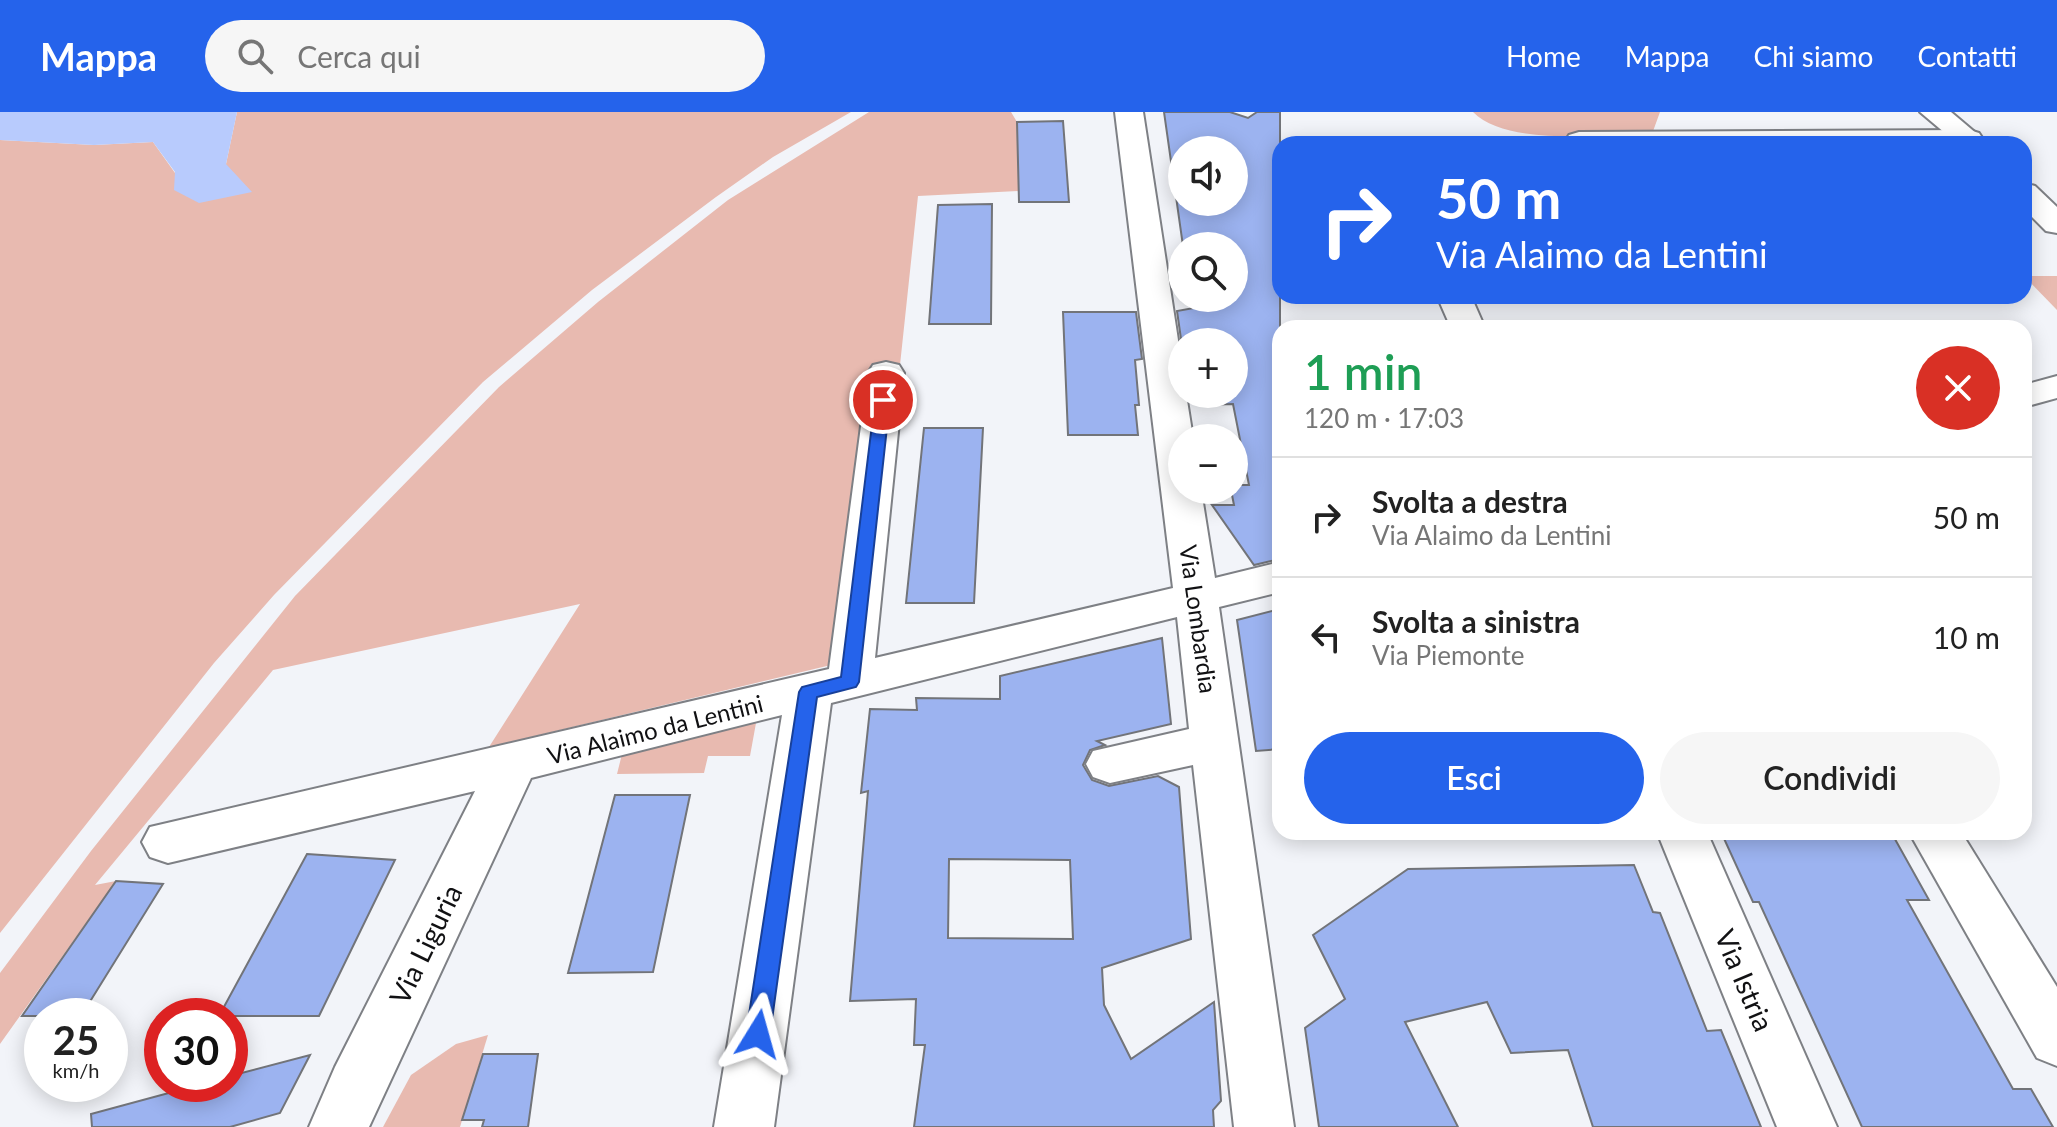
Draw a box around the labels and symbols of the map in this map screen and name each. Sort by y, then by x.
pin [849,366,917,434]
street label: Via Lombardia [1174,543,1224,695]
street label: Via Alaimo da Lentini [544,688,766,770]
street label: Via Liguria [381,879,469,1009]
street label: Via Istria [1708,924,1782,1036]
position arrow [716,992,800,1076]
speed limit sign: 30 [144,998,248,1102]

